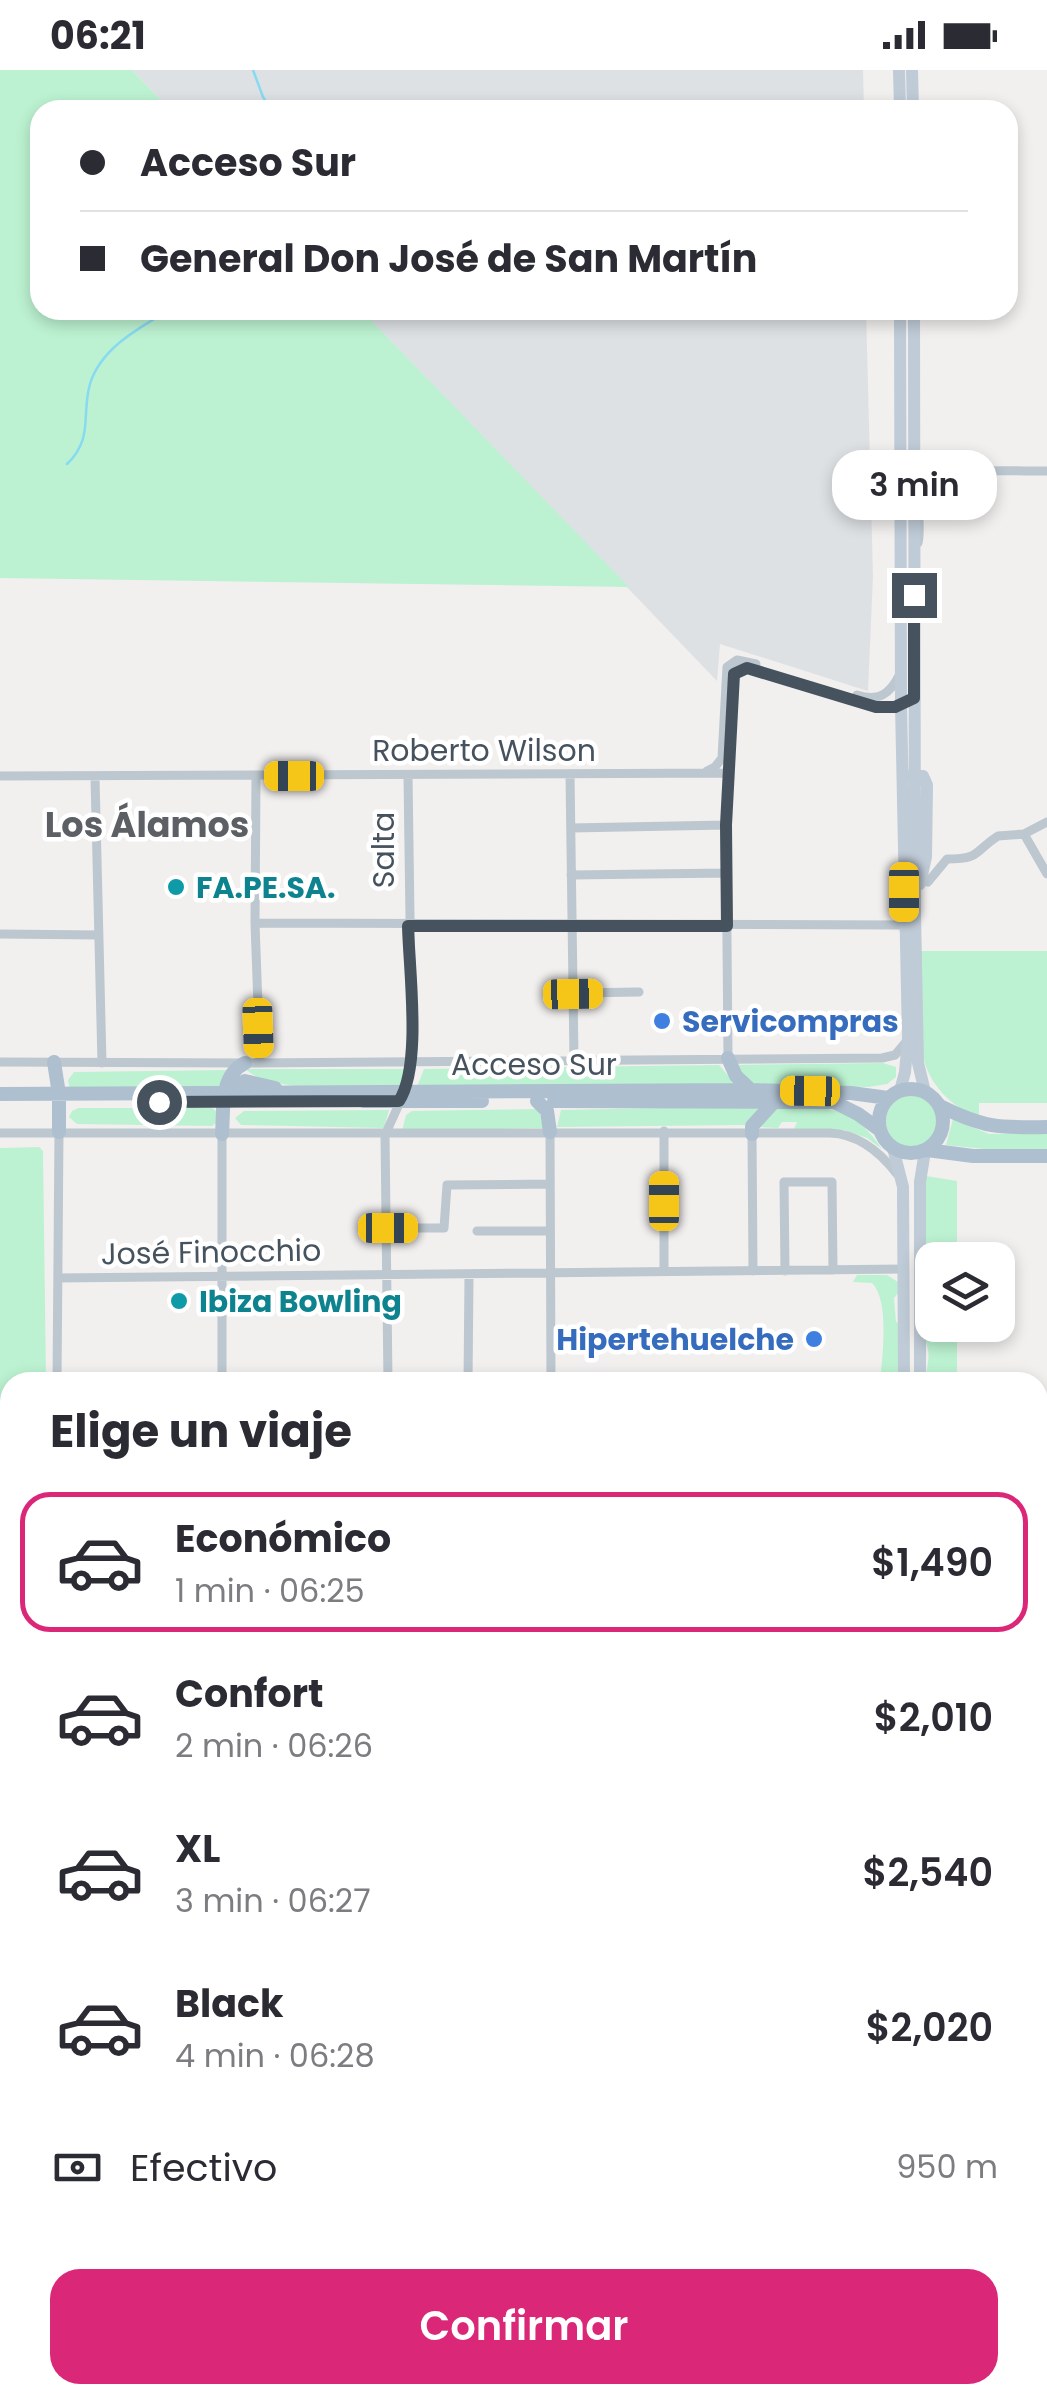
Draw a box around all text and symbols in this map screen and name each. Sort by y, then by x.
text: 06:21 [50,9,146,62]
text: Acceso Sur [140,136,356,189]
text: General Don José de San Martín [140,232,757,285]
callout: 3 min [832,450,996,520]
text: 3 min [869,462,960,507]
route end [892,573,937,618]
street label: Roberto Wilson [372,729,596,772]
car [264,761,324,791]
district label: Los Álamos [45,800,249,849]
street label: Salta [362,812,405,888]
car [889,862,919,922]
place label: FA.PE.SA. [196,866,335,909]
marker: FA.PE.SA. [165,876,187,898]
car [543,978,603,1010]
car [242,997,274,1059]
place label: Servicompras [682,1000,899,1043]
marker: Servicompras [651,1010,673,1032]
street label: Acceso Sur [451,1043,617,1086]
car [780,1075,840,1107]
route start [137,1080,182,1125]
car [649,1171,679,1231]
car [358,1213,418,1243]
street label: José Finocchio [100,1229,322,1275]
map controls [915,1242,1015,1342]
button: layers [915,1242,1015,1342]
place label: Ibiza Bowling [199,1280,402,1323]
marker: Ibiza Bowling [168,1290,190,1312]
place label: Hipertehuelche [556,1318,794,1361]
marker: Hipertehuelche [803,1328,825,1350]
text: Elige un viaje [50,1400,352,1463]
text: Económico [175,1512,391,1565]
icon: car [55,1517,145,1607]
text: $1,490 [871,1536,993,1589]
text: 1 min · 06:25 [175,1568,365,1613]
text: Confort [175,1667,323,1720]
icon: car [55,1672,145,1762]
text: $2,010 [874,1691,993,1744]
text: 2 min · 06:26 [175,1723,373,1768]
text: XL [175,1822,220,1875]
icon: car [55,1827,145,1917]
text: $2,540 [863,1846,993,1899]
text: 3 min · 06:27 [175,1878,371,1923]
text: Black [175,1977,284,2030]
icon: car [55,1982,145,2072]
text: $2,020 [866,2001,993,2054]
text: 4 min · 06:28 [175,2033,375,2078]
icon: cash [50,2140,105,2195]
text: Efectivo [130,2141,277,2194]
text: 950 m [896,2144,998,2189]
button: Confirmar [50,2269,998,2384]

